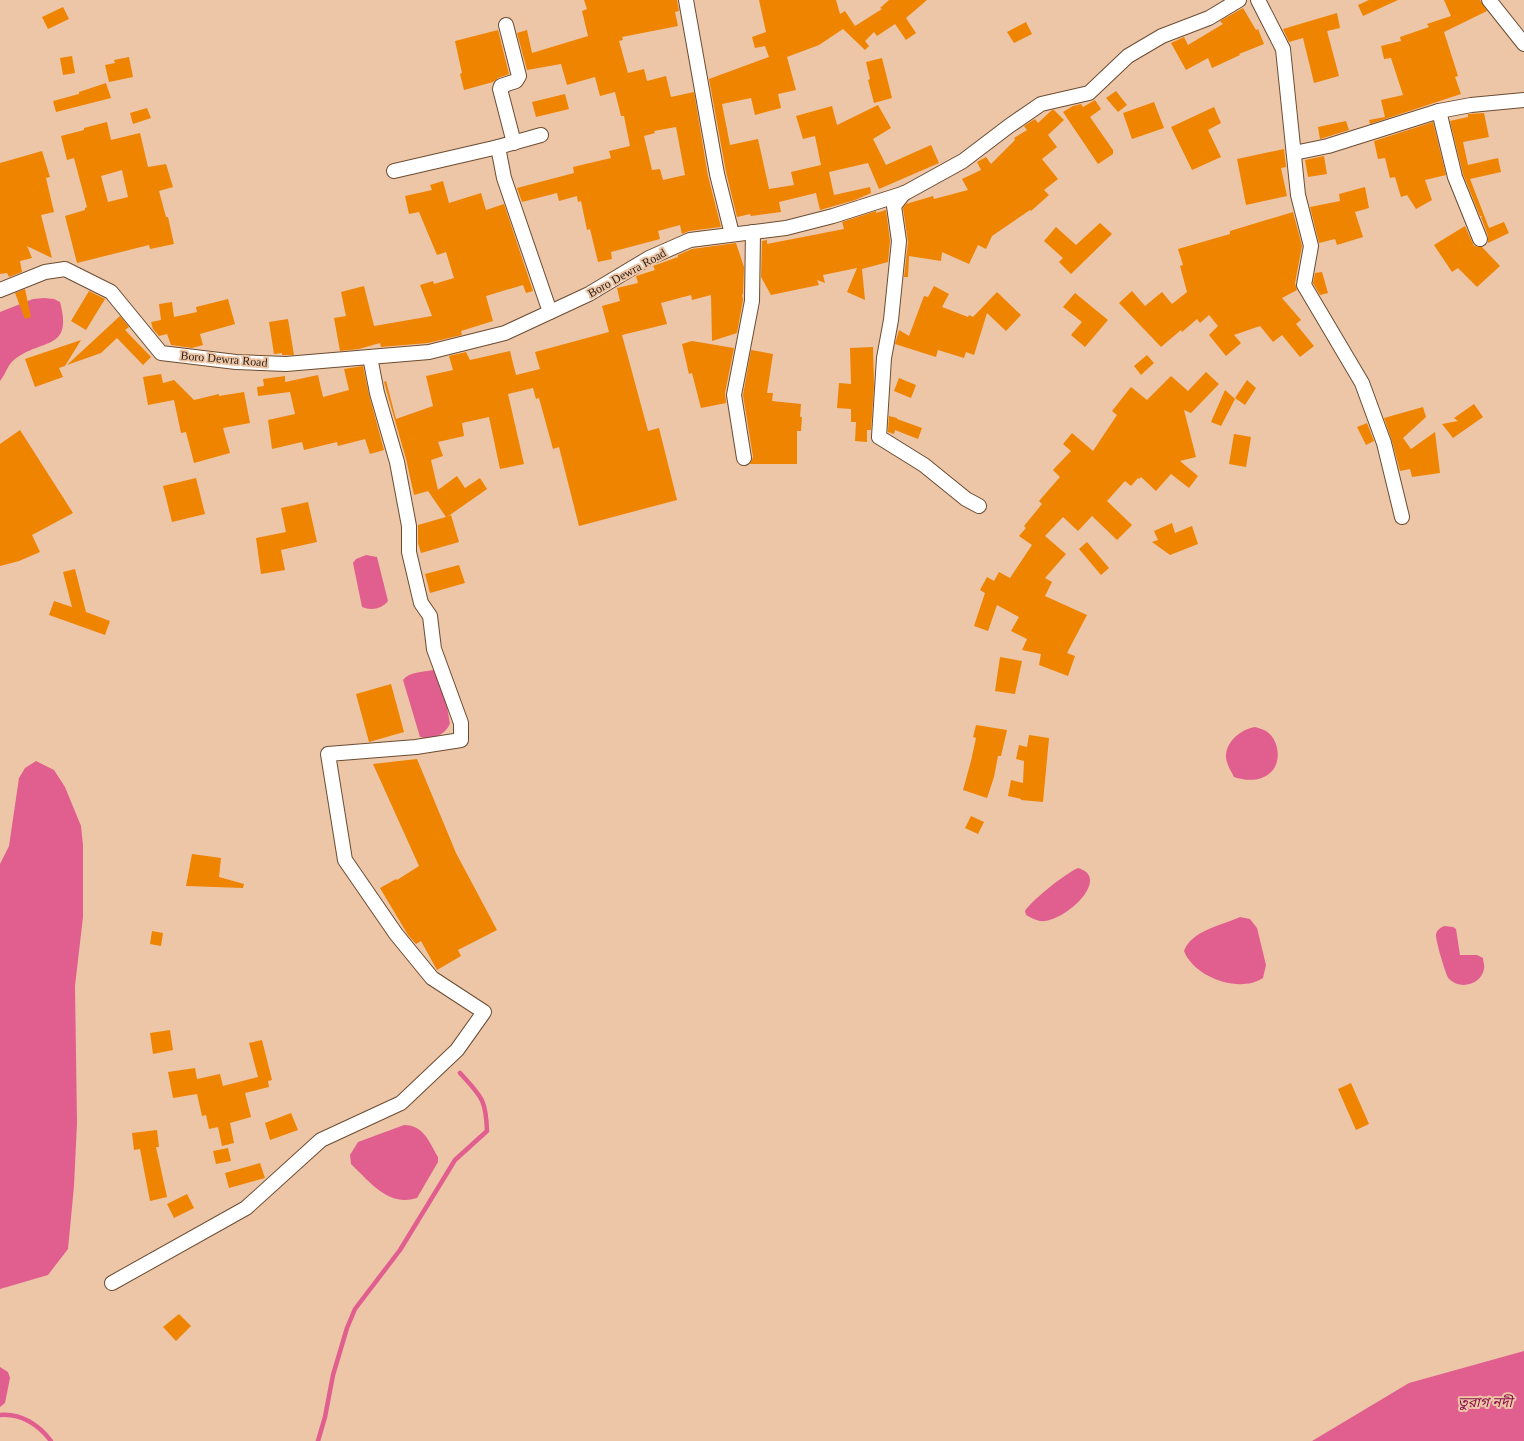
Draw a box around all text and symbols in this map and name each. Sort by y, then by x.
street label: Boro Dewra Road [585,246,669,300]
street label: Boro Dewra Road [180,348,268,370]
water label: তুরাগ নদী [1458,1394,1515,1411]

